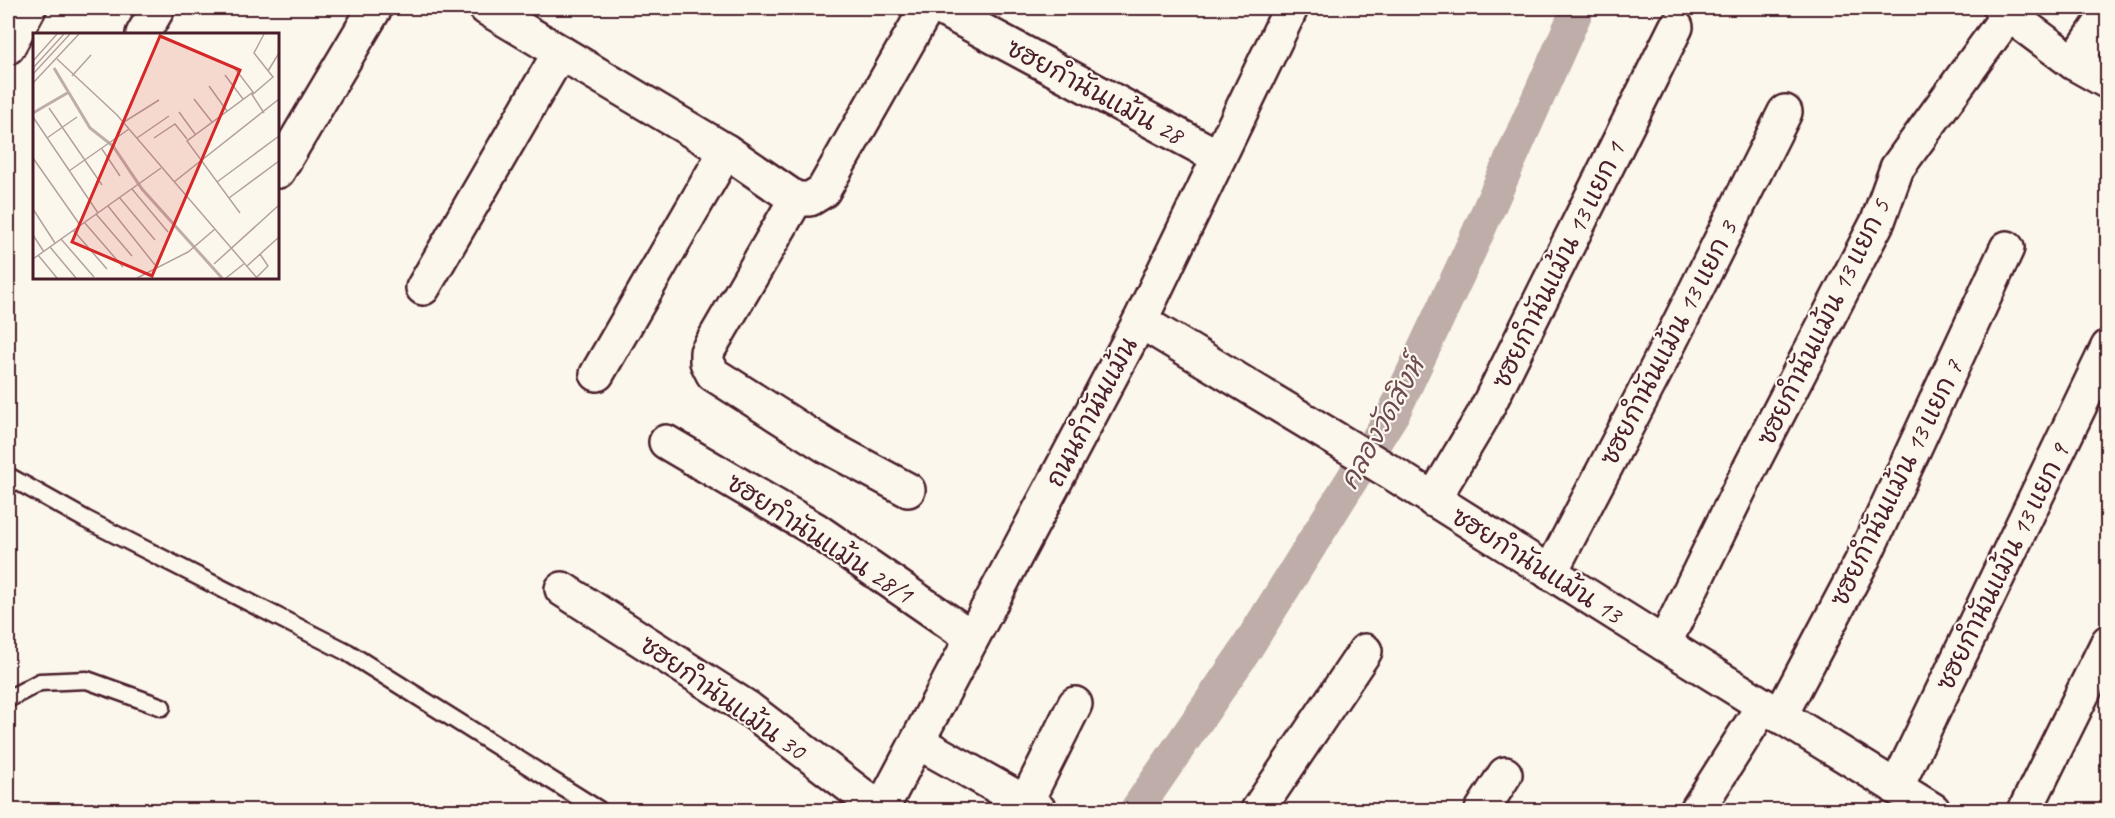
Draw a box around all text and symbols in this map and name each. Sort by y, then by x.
street label: ซฮยกำนันแม้น 28 [1001,31,1191,153]
inset map [33,33,279,279]
street label: ซฮยกำนันแม้น 13 แยก 1 [1484,136,1633,394]
street label: ซฮยกำนันแม้น 13 แยก 5 [1749,193,1898,451]
street label: ซฮยกำนันแม้น 13 แยก 3 [1592,213,1745,471]
street label: ถนนกำนันแม้น [1038,332,1145,493]
water label: คลองวัดสิงห์ [1331,345,1435,495]
street label: ซฮยกำนันแม้น 13 แยก 7 [1822,354,1971,612]
street label: ซฮยกำนันแม้น 13 แยก 9 [1928,437,2077,696]
street label: ซฮยกำนันแม้น 28/1 [720,466,920,612]
street label: ซฮยกำนันแม้น 13 [1445,500,1630,632]
street label: ซฮยกำนันแม้น 30 [633,628,814,768]

